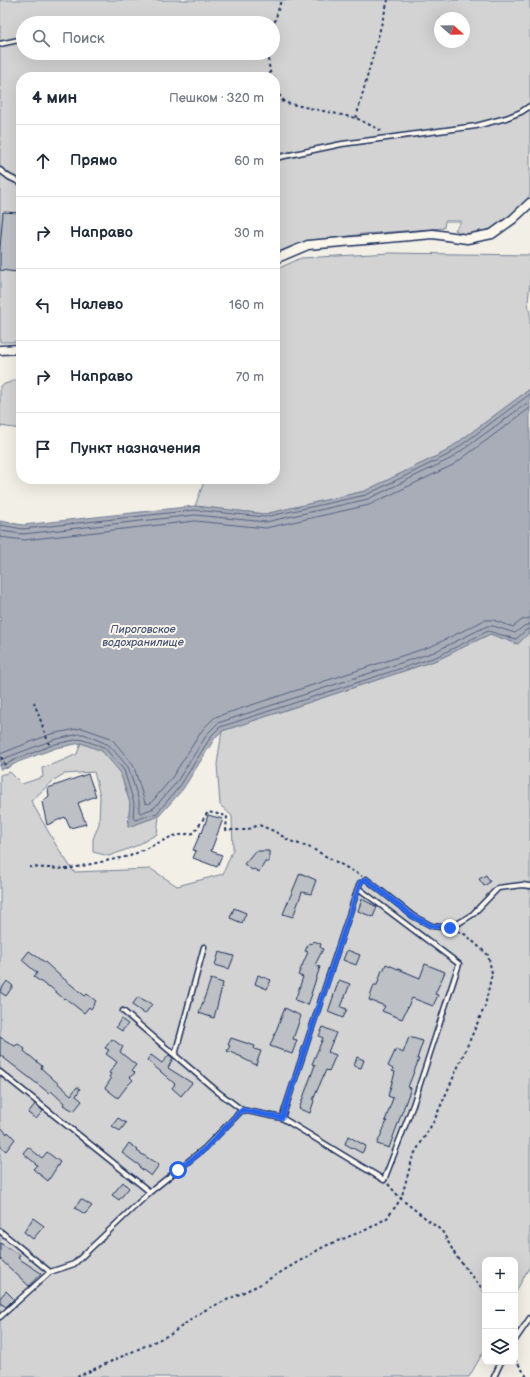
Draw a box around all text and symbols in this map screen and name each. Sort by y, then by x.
north arrow [434,12,470,48]
search box [16,16,280,60]
icon: search [30,27,52,49]
text: Поиск [62,29,105,48]
text: 4 мин [32,88,77,108]
text: Пешком · 320 m [169,90,264,106]
icon: ahead [32,150,54,172]
text: Прямо [70,151,117,170]
text: 60 m [234,153,264,169]
icon: right [32,222,54,244]
text: Направо [70,223,133,242]
text: 30 m [234,225,264,241]
icon: left [32,294,54,316]
text: Налево [70,295,123,314]
text: 160 m [229,297,264,313]
icon: right [32,366,54,388]
text: Направо [70,367,133,386]
text: 70 m [236,369,264,385]
icon: arrive [32,438,54,460]
text: Пункт назначения [70,439,201,458]
water label: Пироговское водохранилище [102,623,185,649]
route end [441,919,459,937]
route start [169,1161,187,1179]
map controls [482,1257,518,1365]
button: + [482,1257,518,1293]
button: − [482,1293,518,1329]
button: layers [482,1329,518,1365]

